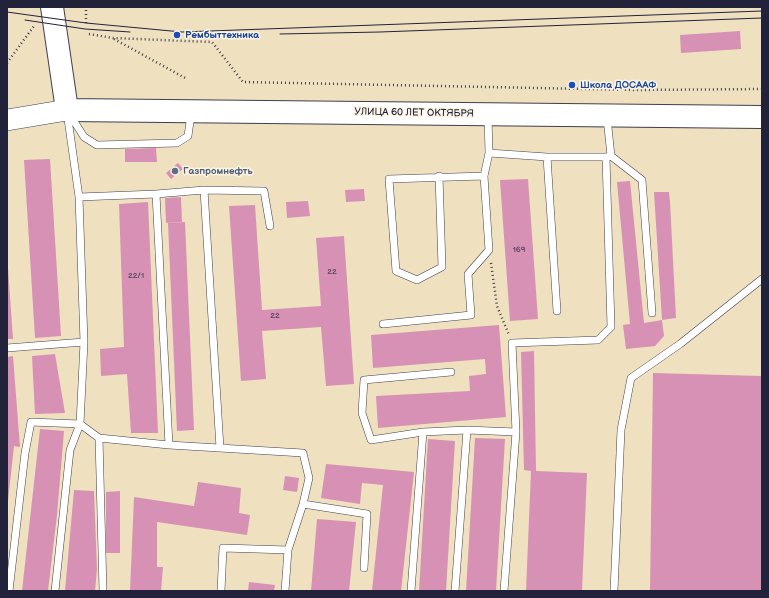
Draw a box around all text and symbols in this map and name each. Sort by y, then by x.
place label: Рембыттехника [185,29,259,41]
marker: Рембыттехника [172,30,182,40]
place label: Школа ДОСААФ [580,79,656,91]
marker: Школа ДОСААФ [567,80,577,90]
street label: УЛИЦА 60 ЛЕТ ОКТЯБРЯ [354,106,474,120]
place label: Газпромнефть [183,165,253,177]
marker: Газпромнефть [170,166,180,176]
house number: 169 [513,245,525,255]
house number: 22 [327,267,337,277]
house number: 22/1 [128,271,144,281]
house number: 22 [270,311,280,321]

